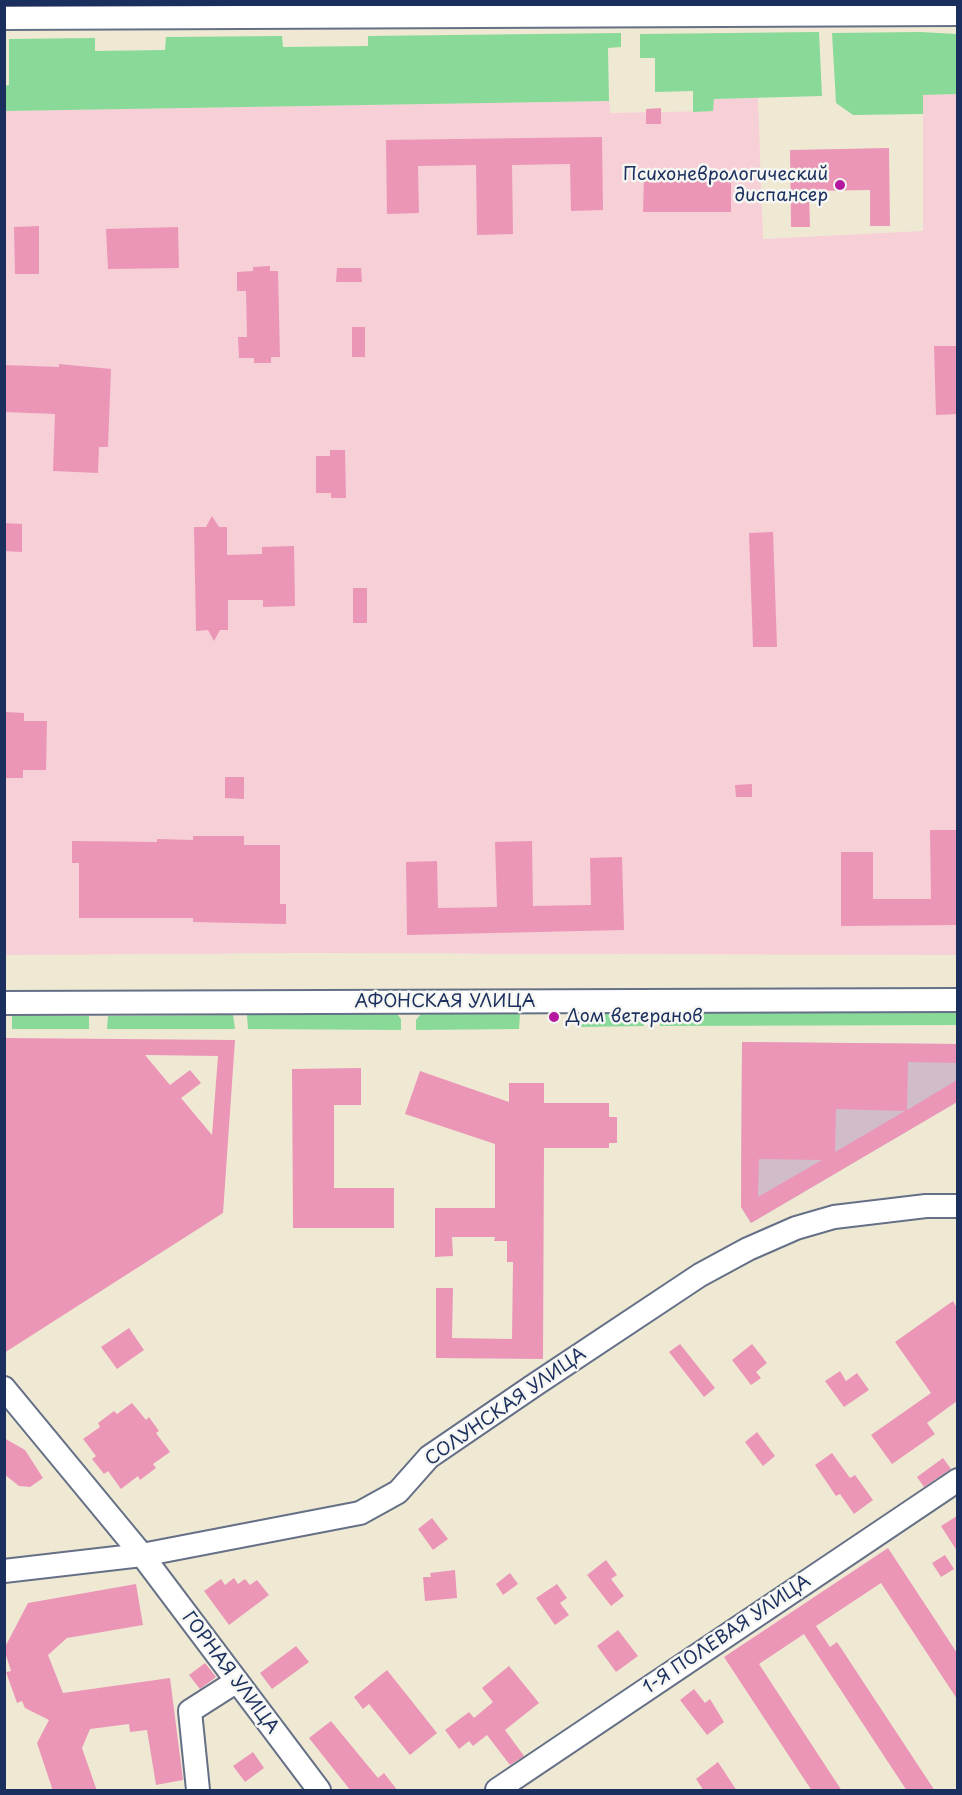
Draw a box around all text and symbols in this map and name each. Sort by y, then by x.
place label: Психоневрологический диспансер [623,164,828,207]
marker: Психоневрологический диспансер [833,178,847,192]
street label: АФОНСКАЯ УЛИЦА [355,991,535,1013]
place label: Дом ветеранов [566,1006,703,1028]
marker: Дом ветеранов [547,1010,561,1024]
street label: СОЛУНСКАЯ УЛИЦА [421,1343,591,1471]
street label: 1-Я ПОЛЕВАЯ УЛИЦА [639,1571,815,1699]
street label: ГОРНАЯ УЛИЦА [177,1608,283,1738]

